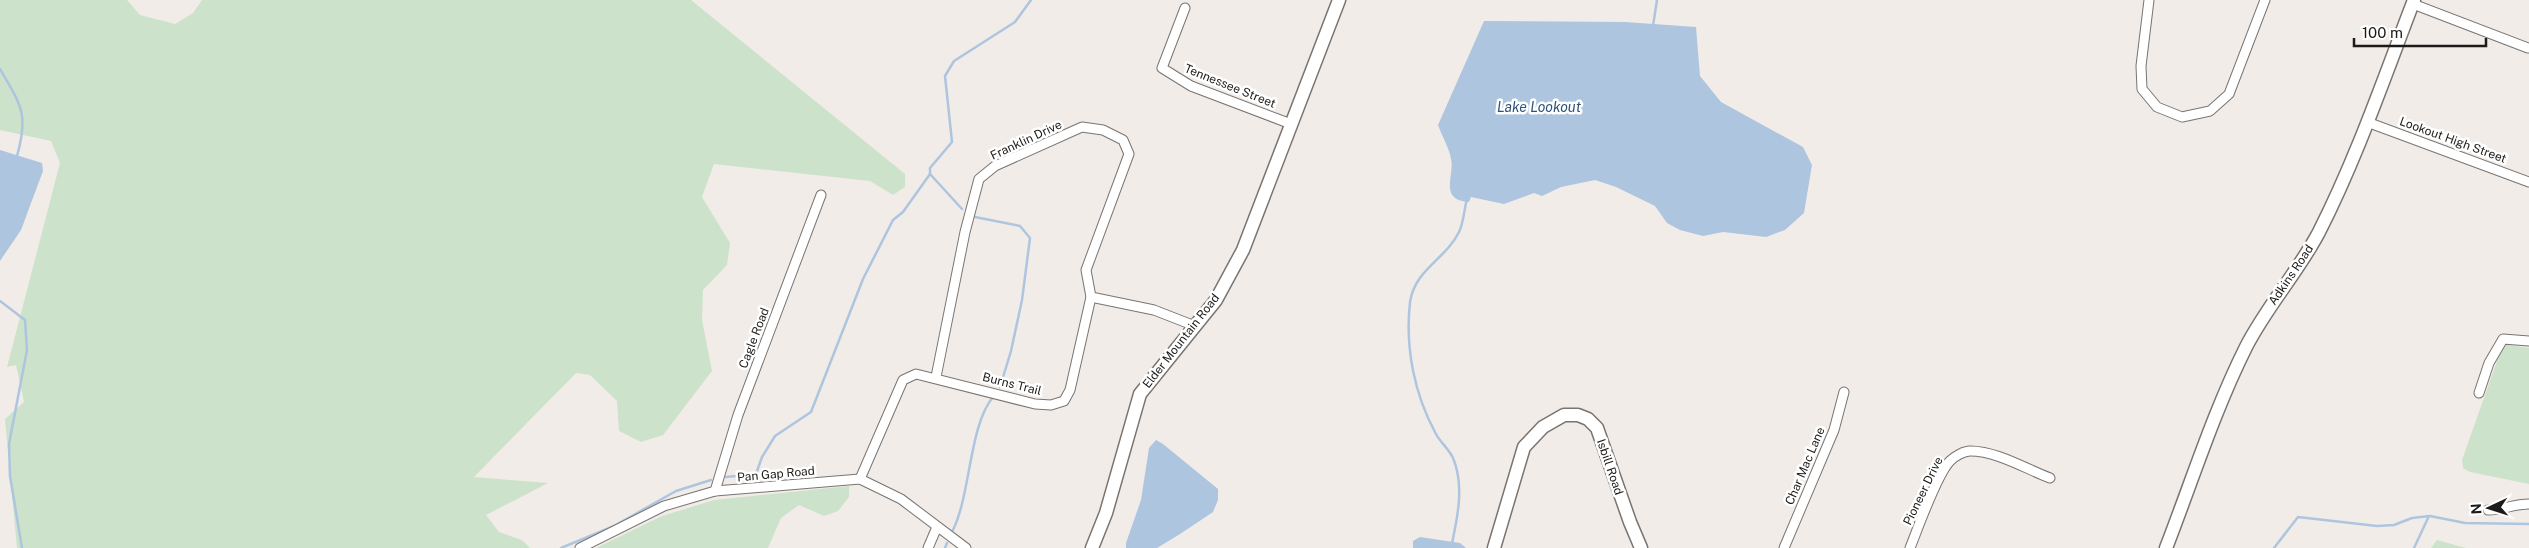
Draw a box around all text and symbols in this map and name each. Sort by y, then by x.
scale bar [2354,15,2486,47]
text: 100 m [2362,24,2403,41]
street label: Tennessee Street [1182,61,1278,111]
water label: Lake Lookout [1497,99,1582,115]
street label: Lookout High Street [2398,114,2509,166]
street label: Franklin Drive [988,117,1064,163]
street label: Adkins Road [2266,242,2316,308]
street label: Elder Mountain Road [1140,291,1222,391]
street label: Cagle Road [736,306,772,370]
street label: Burns Trail [981,370,1043,398]
street label: Char Mac Lane [1782,425,1828,507]
street label: Isbill Road [1594,437,1626,497]
street label: Pioneer Drive [1900,454,1946,527]
street label: Pan Gap Road [737,464,815,484]
north arrow [2464,483,2514,533]
text: N [2468,503,2484,515]

